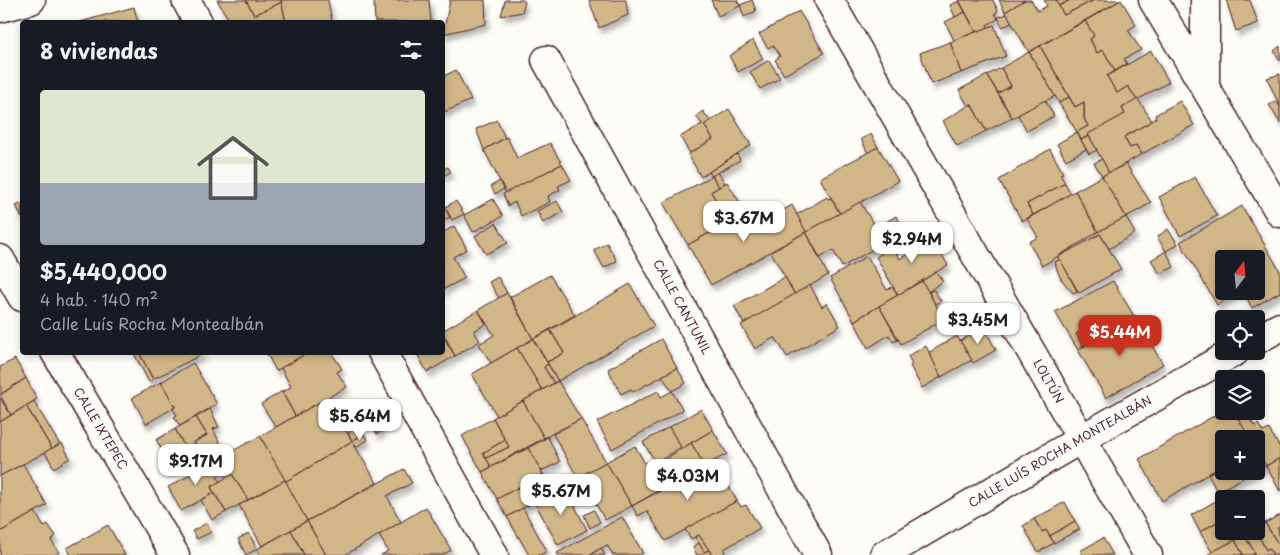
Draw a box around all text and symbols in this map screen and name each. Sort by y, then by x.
text: 8 viviendas [40,34,158,66]
icon: filters [397,36,425,64]
icon: home [188,123,278,213]
pin: $3.67M [703,200,785,243]
text: $3.67M [714,205,774,229]
pin: $2.94M [871,222,953,264]
text: $2.94M [882,226,942,250]
north arrow [1215,250,1265,300]
map controls [1215,250,1265,540]
text: $5,440,000 [40,255,167,287]
street label: CALLE CANTUNIL [649,256,716,358]
text: 4 hab. · 140 m² [40,287,158,311]
pin: $3.45M [937,302,1019,345]
text: $3.45M [948,307,1008,331]
button: locate [1215,310,1265,360]
text: Calle Luís Rocha Montealbán [40,311,264,335]
pin: $5.44M [1079,314,1161,357]
text: $5.44M [1089,319,1151,343]
street label: LOLTÚN [1029,356,1069,406]
button: layers [1215,370,1265,420]
street label: CALLE IXTEPEC [70,384,132,472]
street label: CALLE LUÍS ROCHA MONTEALBÁN [965,391,1155,511]
pin: $5.64M [319,398,401,441]
text: $5.64M [329,403,391,427]
button: + [1215,430,1265,480]
pin: $9.17M [155,444,237,486]
text: $9.17M [169,448,223,472]
pin: $4.03M [647,458,729,501]
text: $4.03M [657,463,719,487]
pin: $5.67M [520,474,602,516]
text: $5.67M [531,478,591,502]
button: − [1215,490,1265,540]

